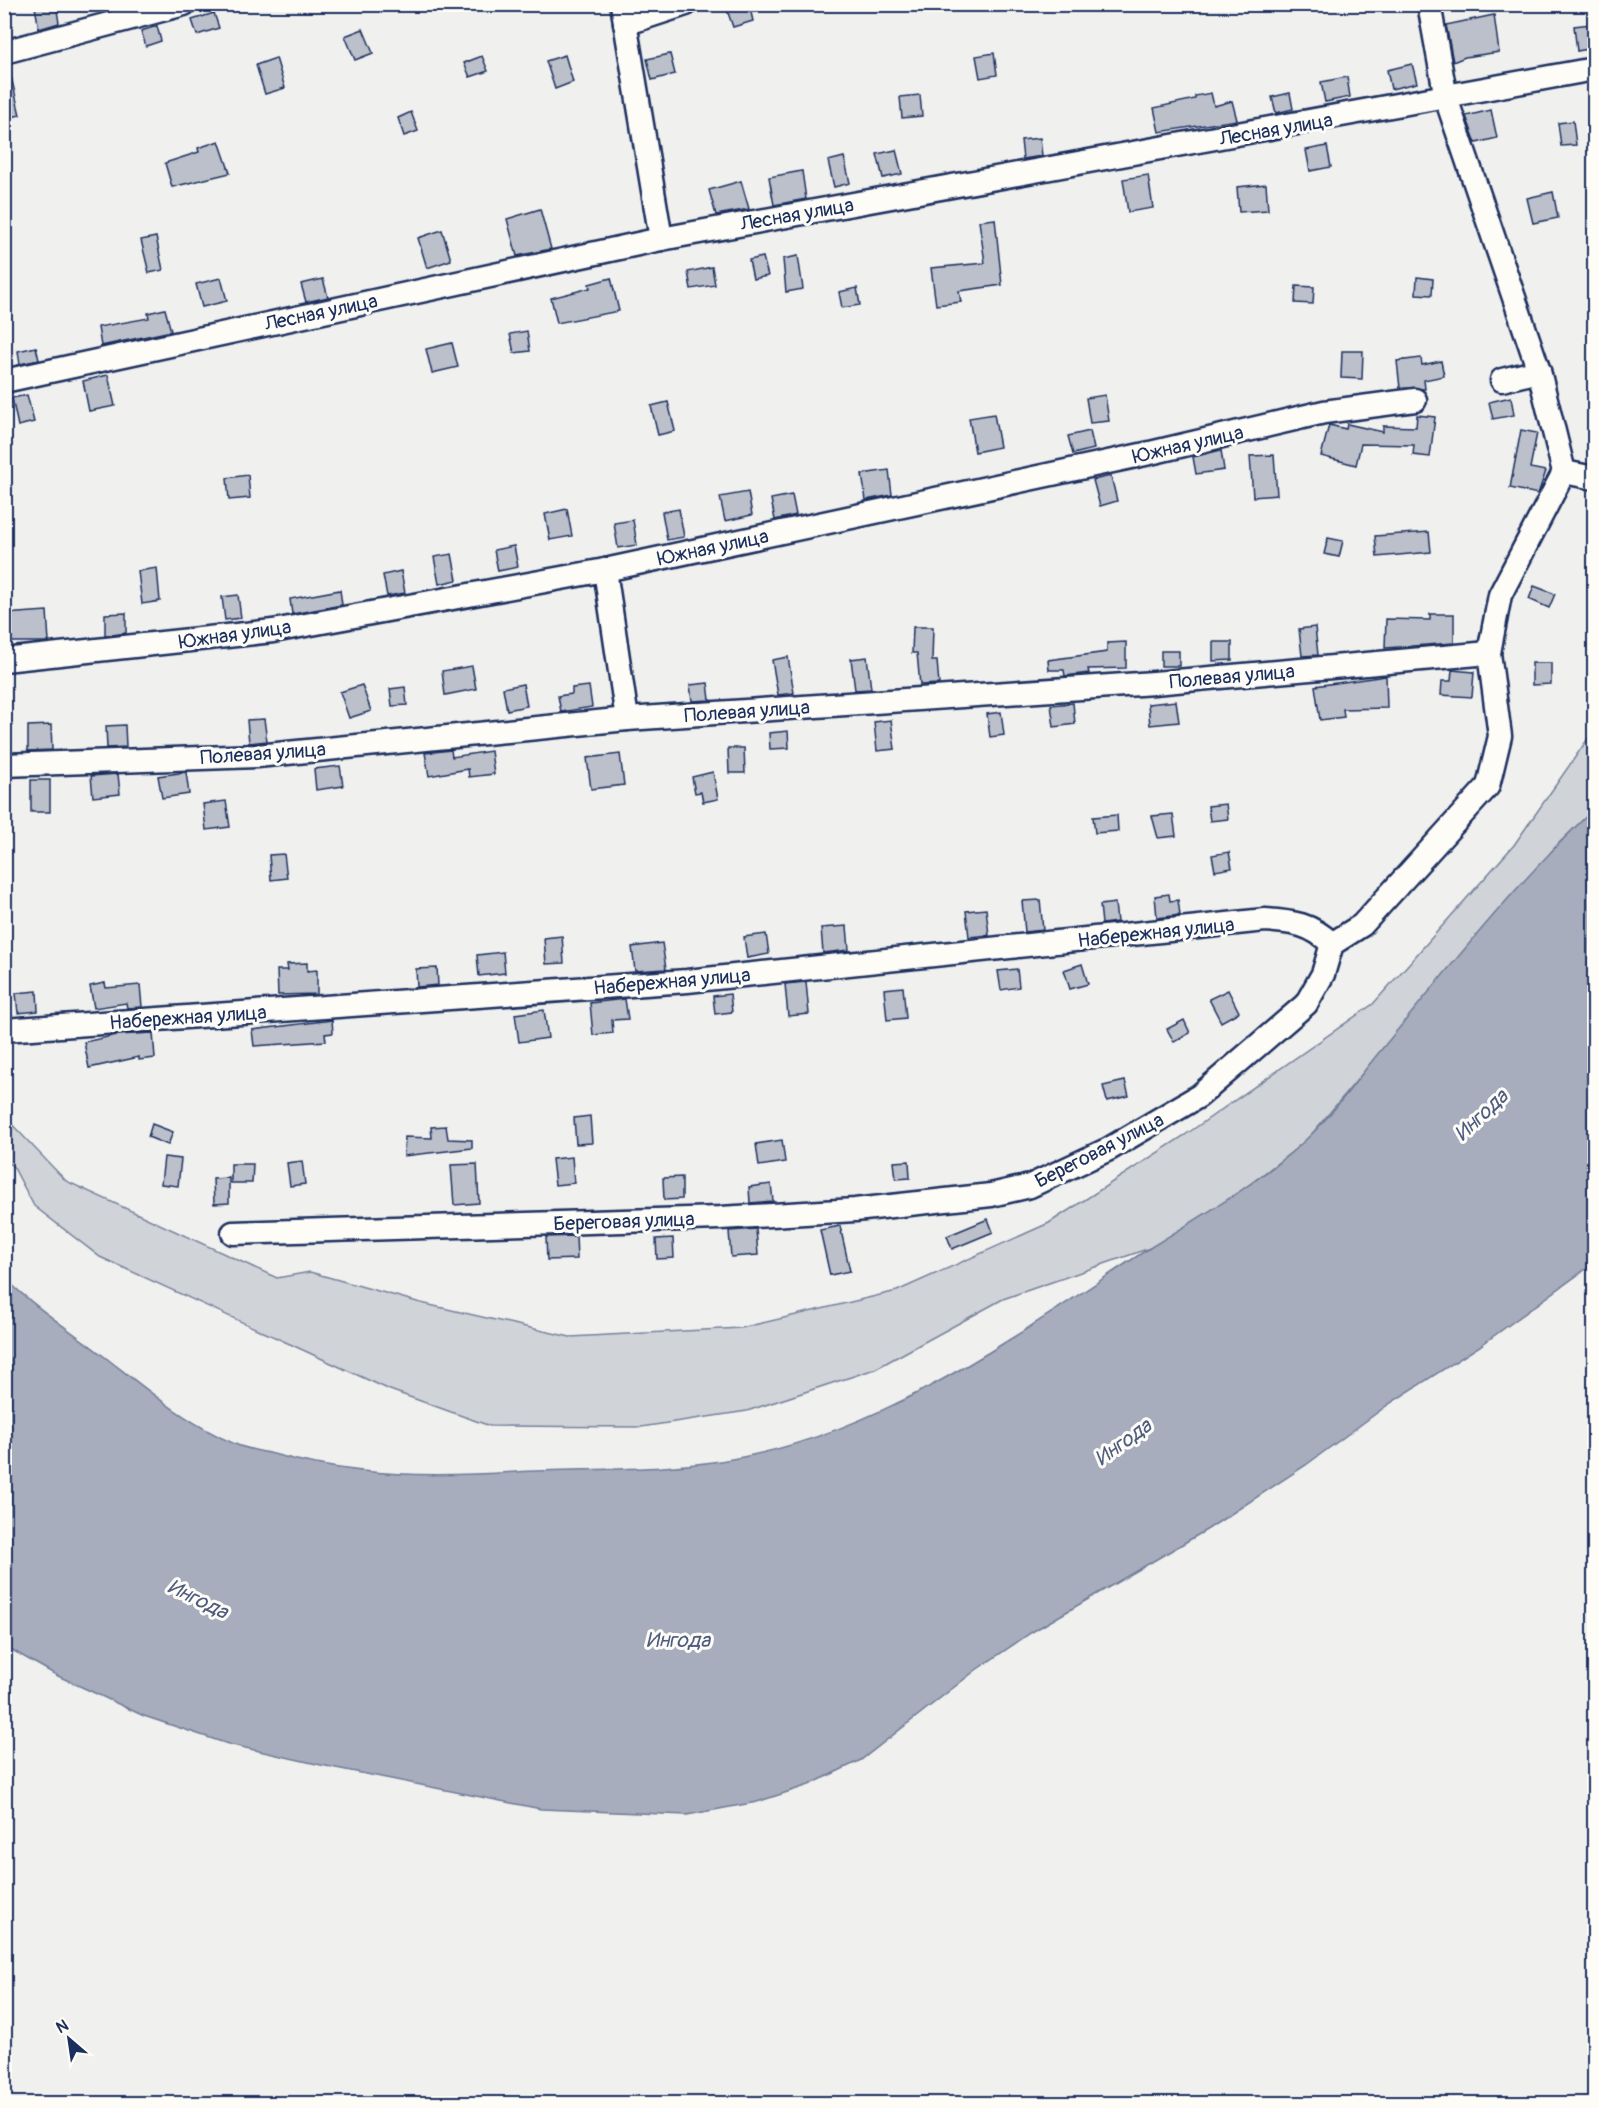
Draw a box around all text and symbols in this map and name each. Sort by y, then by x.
street label: Лесная улица [1216,107,1335,152]
street label: Лесная улица [737,192,856,237]
street label: Лесная улица [261,288,380,337]
street label: Южная улица [1130,420,1246,469]
street label: Южная улица [655,524,771,571]
street label: Южная улица [177,614,293,655]
street label: Полевая улица [1168,659,1296,694]
street label: Полевая улица [683,695,811,728]
street label: Полевая улица [199,737,327,770]
street label: Набережная улица [1076,912,1236,953]
street label: Набережная улица [592,962,752,1001]
street label: Набережная улица [109,1000,268,1035]
water label: Ингода [1449,1083,1515,1147]
street label: Береговая улица [1031,1107,1168,1194]
street label: Береговая улица [553,1207,695,1236]
water label: Ингода [1090,1412,1158,1472]
water label: Ингода [163,1573,234,1626]
water label: Ингода [646,1627,711,1654]
north arrow [39,2009,99,2069]
text: N [53,2015,72,2038]

